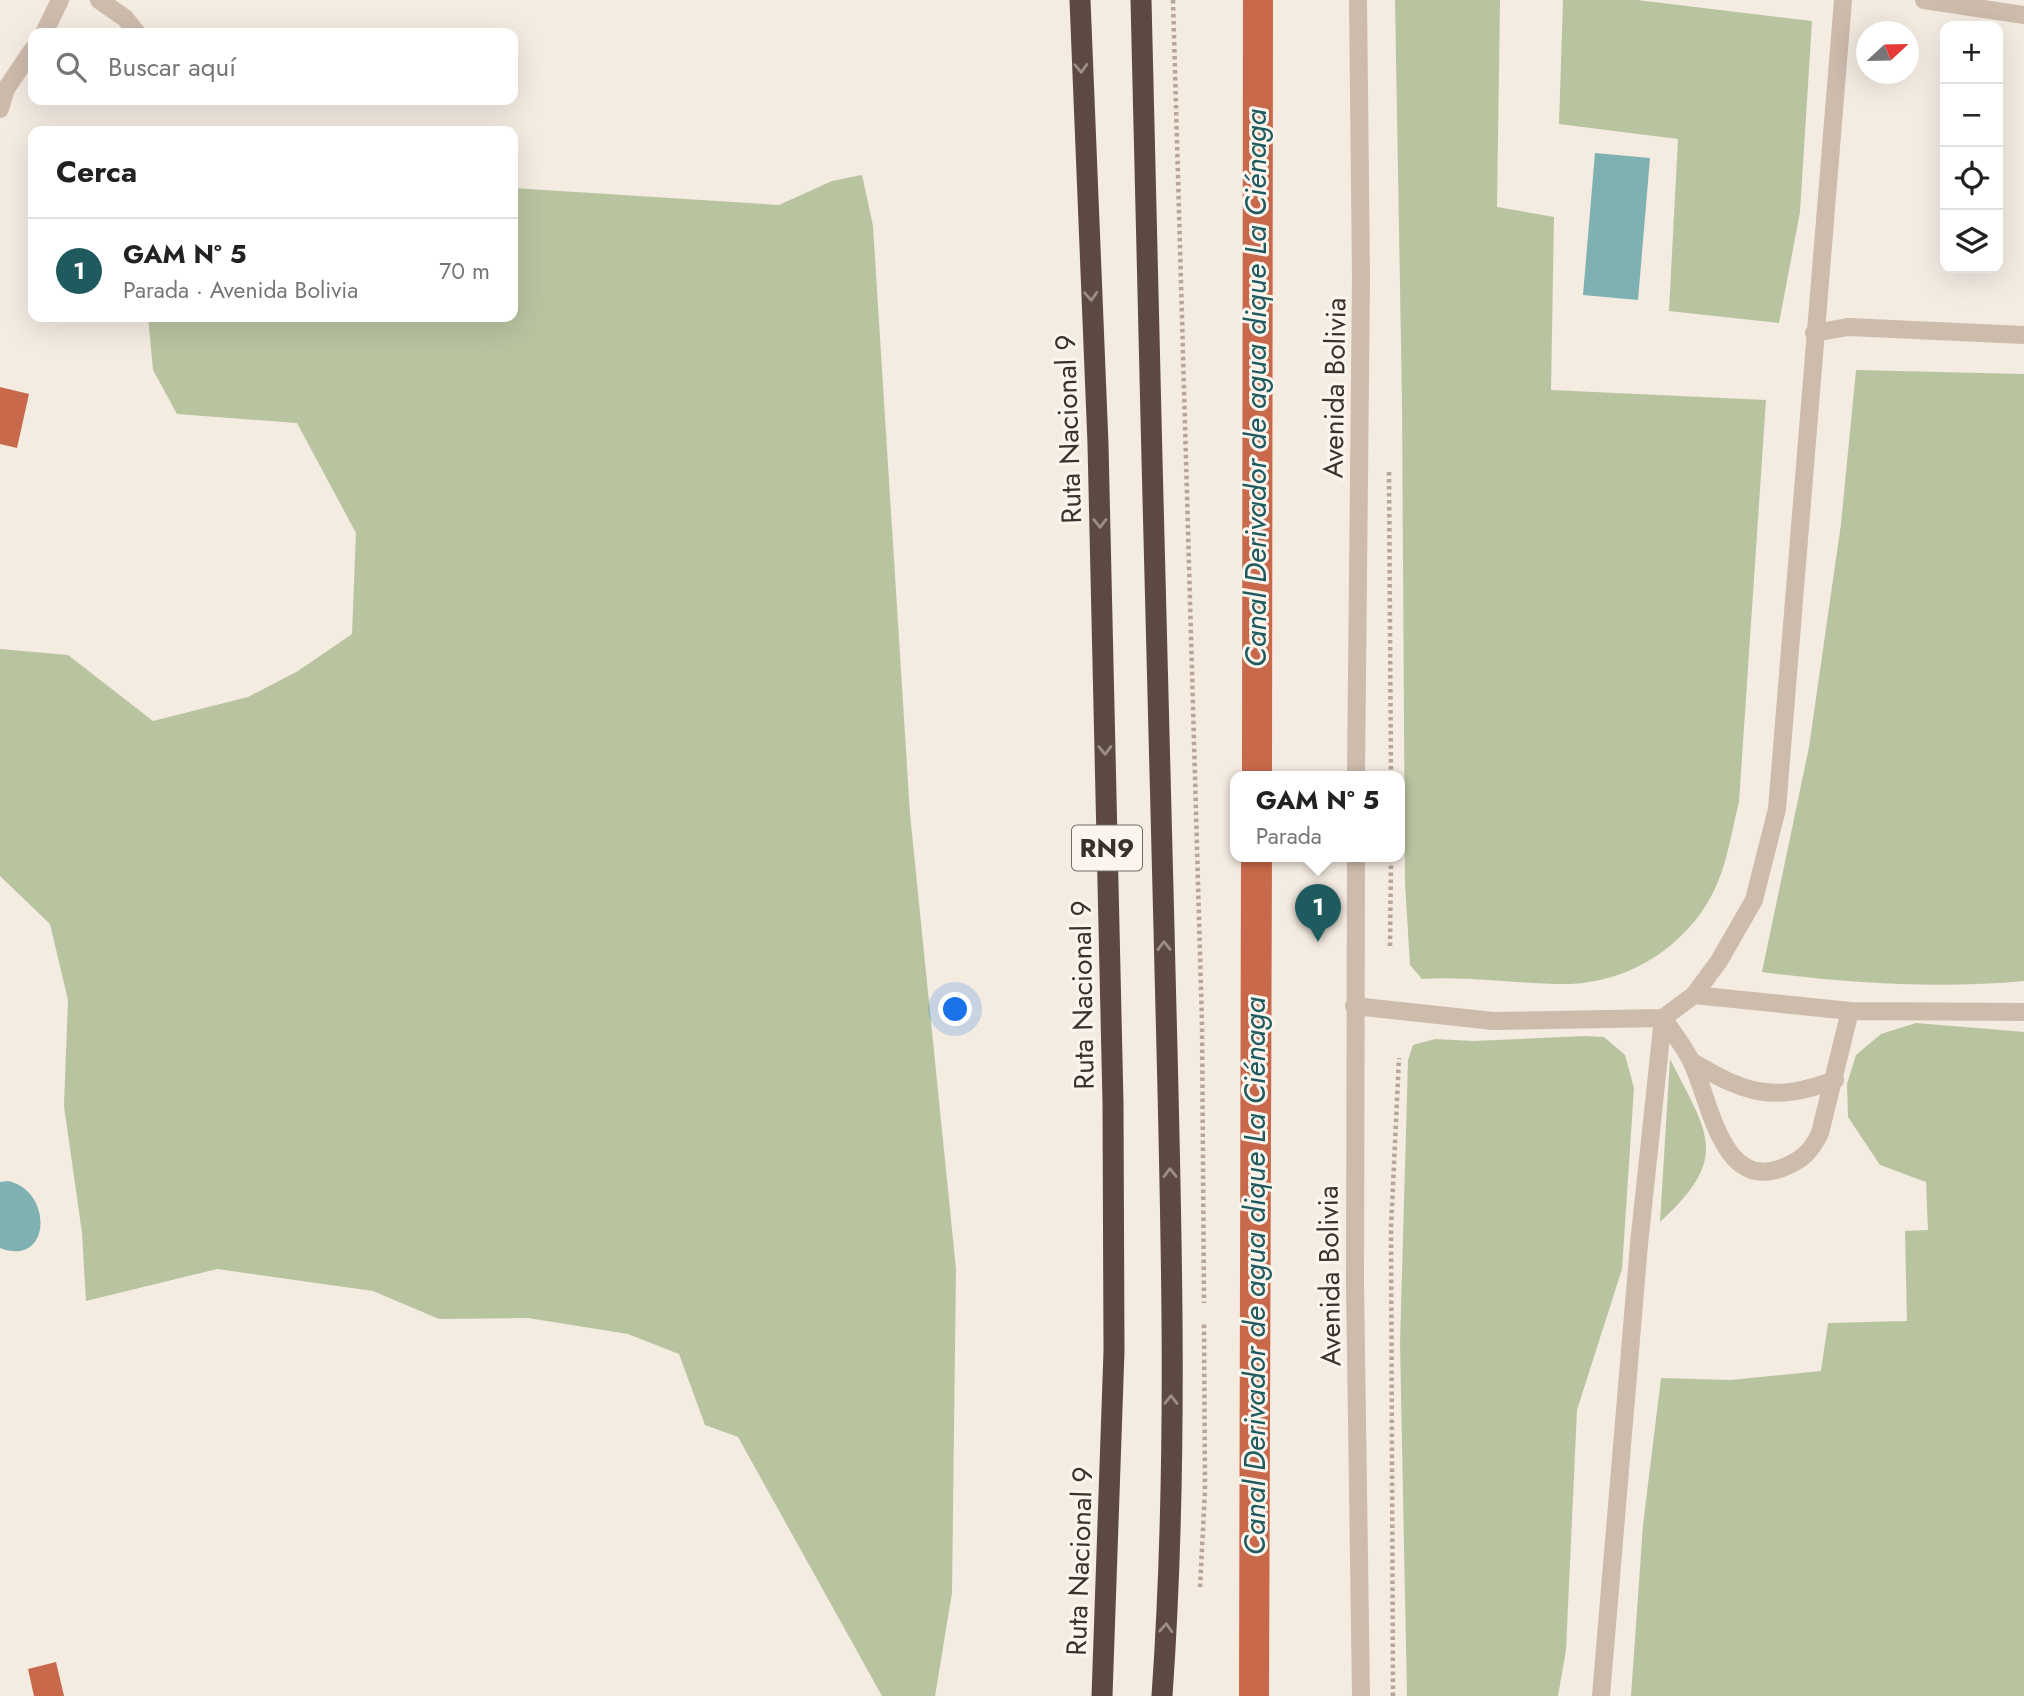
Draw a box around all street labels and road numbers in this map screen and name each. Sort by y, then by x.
street label: Avenida Bolivia [1312,297,1357,479]
street label: Ruta Nacional 9 [1045,334,1092,524]
road number: RN9 [1072,826,1142,870]
street label: Ruta Nacional 9 [1060,900,1105,1090]
street label: Avenida Bolivia [1307,1185,1352,1367]
street label: Ruta Nacional 9 [1056,1466,1103,1656]

